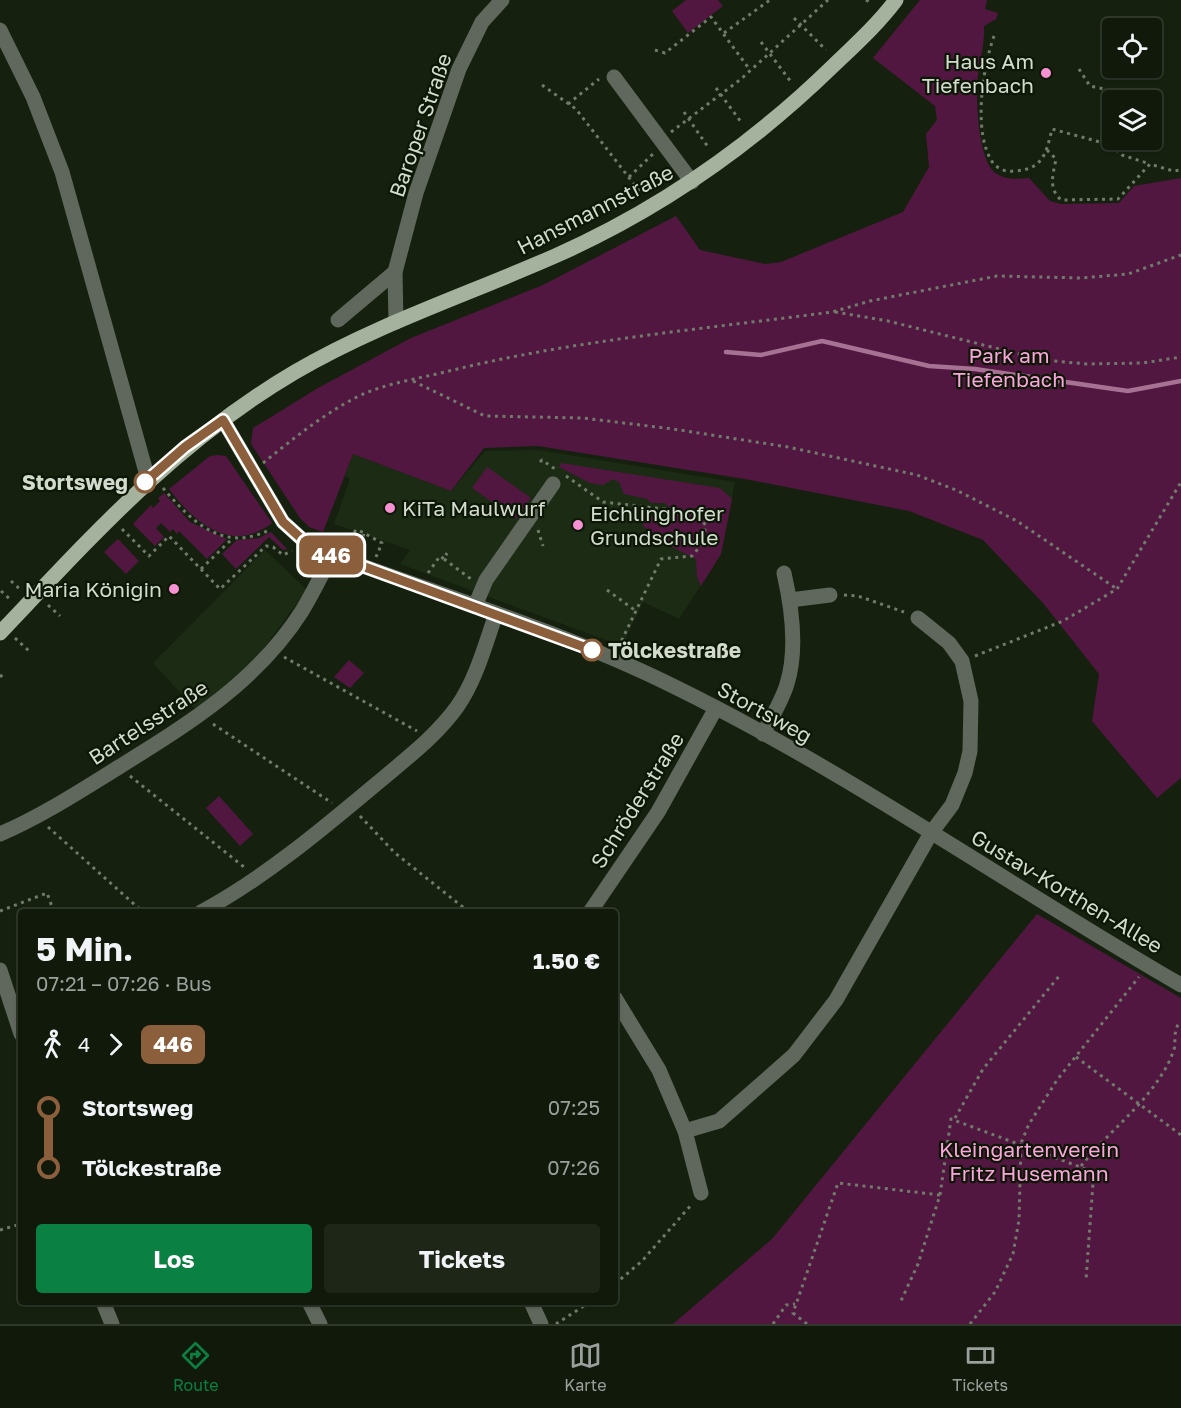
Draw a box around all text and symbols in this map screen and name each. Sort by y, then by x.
map controls [1102,18,1162,150]
button: locate [1102,18,1162,78]
place label: Haus Am Tiefenbach [922,48,1034,98]
street label: Baroper Straße [383,50,457,200]
marker: Haus Am Tiefenbach [1039,66,1053,80]
button: layers [1102,90,1162,150]
street label: Hansmannstraße [513,158,677,260]
park label: Park am Tiefenbach [953,342,1065,392]
place label: Stortsweg [22,469,128,495]
marker: Stortsweg [134,471,156,493]
place label: KiTa Maulwurf [402,495,546,521]
place label: Eichlinghofer Grundschule [590,500,724,550]
marker: KiTa Maulwurf [383,501,397,515]
marker: Eichlinghofer Grundschule [571,518,585,532]
line badge: 446 [296,536,366,574]
text: 446 [311,542,351,568]
place label: Maria Königin [24,576,162,602]
marker: Maria Königin [167,582,181,596]
place label: Tölckestraße [608,637,741,663]
marker: Tölckestraße [581,639,603,661]
street label: Bartelsstraße [84,674,212,770]
street label: Stortsweg [713,675,817,749]
street label: Schröderstraße [585,727,689,873]
street label: Gustav-Korthen-Allee [967,824,1167,958]
text: 5 Min. [36,929,133,968]
text: 1.50 € [533,947,600,974]
text: 07:21 – 07:26 · Bus [36,971,212,995]
icon: walk [36,1028,69,1061]
icon: forward [99,1028,132,1061]
text: 446 [153,1031,193,1057]
text: 4 [78,1032,90,1056]
text: Stortsweg [82,1094,193,1121]
text: 07:25 [548,1095,600,1119]
park label: Kleingartenverein Fritz Husemann [939,1136,1119,1186]
text: Tölckestraße [82,1154,222,1181]
text: 07:26 [547,1155,600,1179]
button: Los [36,1224,312,1293]
button: Tickets [324,1224,600,1293]
tab: Route [173,1339,219,1395]
tab: Karte [564,1339,607,1395]
tab: Tickets [952,1339,1008,1395]

